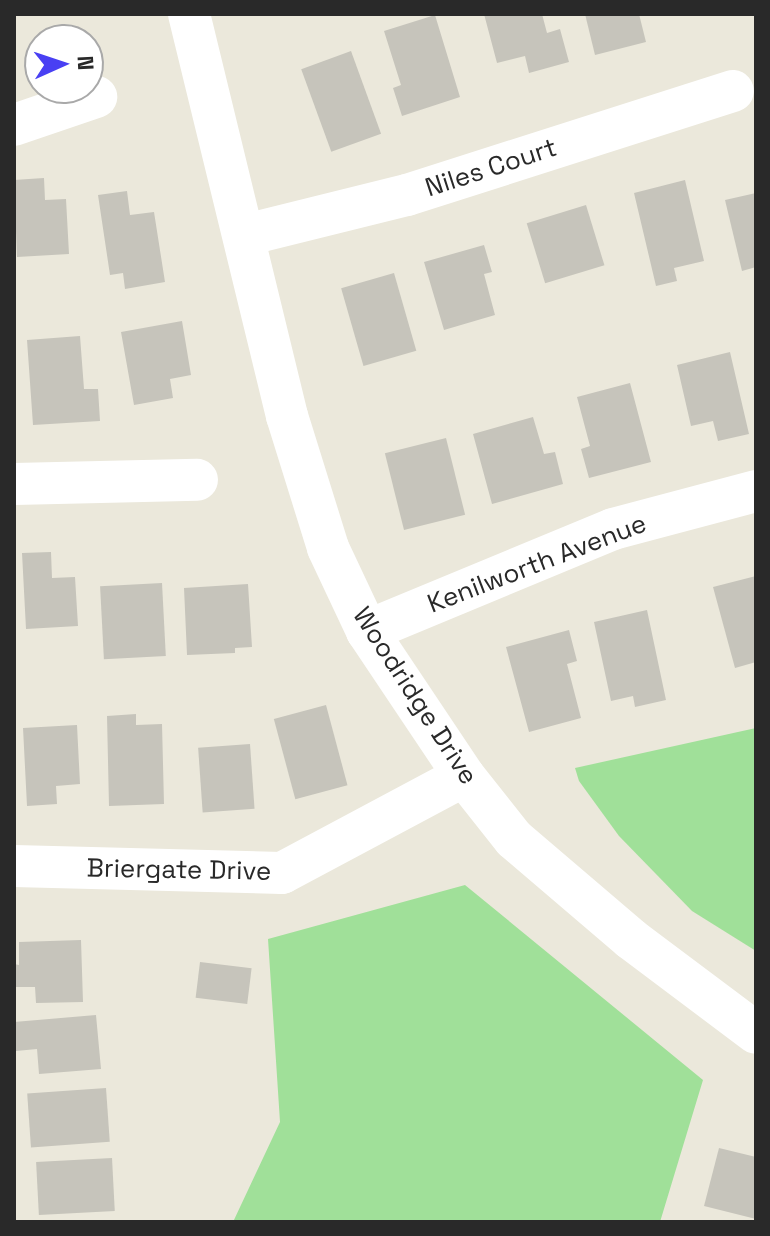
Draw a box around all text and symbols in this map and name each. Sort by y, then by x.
north arrow [24,24,104,104]
text: N [72,55,100,71]
street label: Niles Court [421,132,561,204]
street label: Kenilworth Avenue [423,508,651,620]
street label: Woodridge Drive [346,601,484,791]
street label: Briergate Drive [86,853,272,887]

